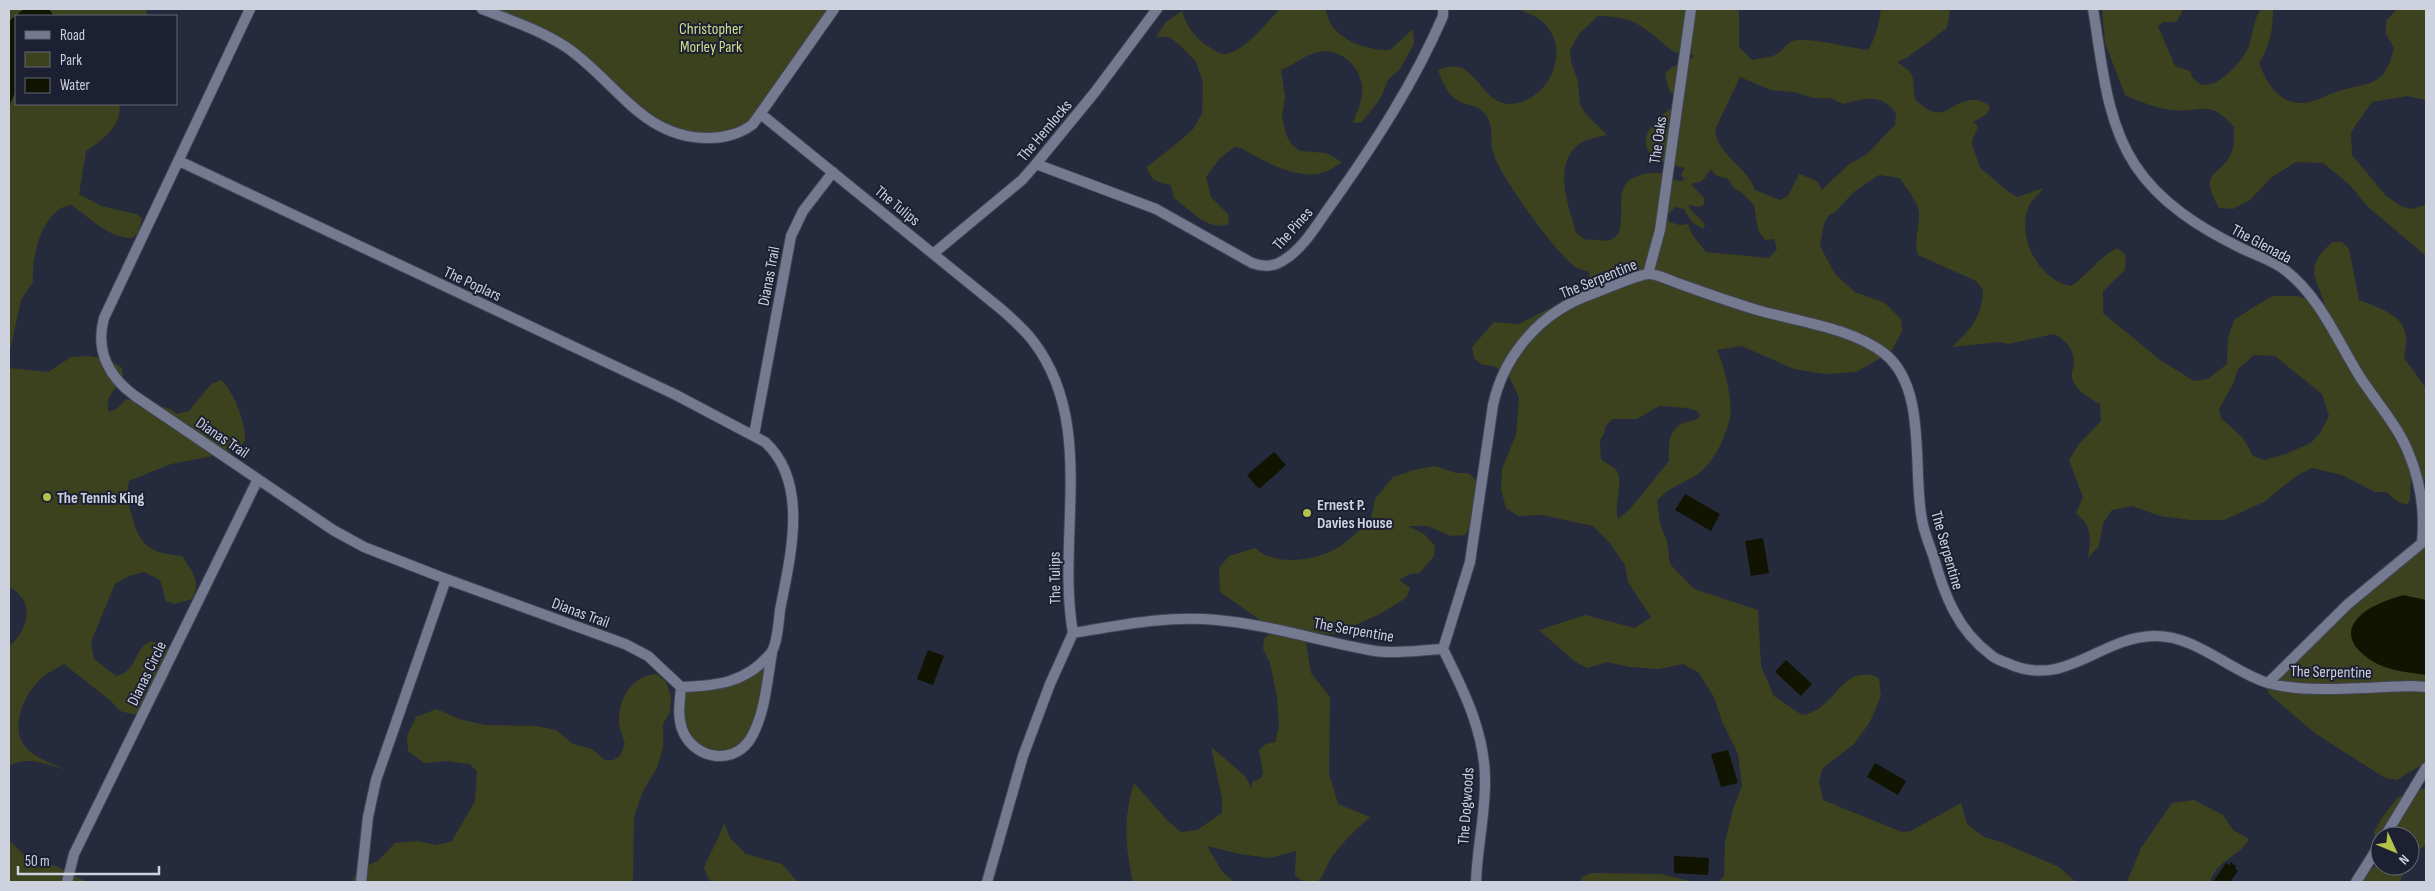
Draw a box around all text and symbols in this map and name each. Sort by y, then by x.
legend [15,15,178,105]
park label: Christopher Morley Park [679,20,743,57]
text: Road [60,26,85,45]
text: Park [60,51,82,70]
text: Water [60,76,91,95]
street label: The Hemlocks [1014,96,1077,166]
street label: The Oaks [1646,115,1671,165]
street label: The Tulips [871,182,924,230]
street label: The Pines [1269,204,1317,254]
street label: The Glenada [2228,221,2295,268]
street label: Dianas Trail [754,245,785,308]
street label: The Serpentine [1557,255,1640,303]
street label: The Poplars [441,263,504,306]
street label: Dianas Trail [192,414,252,463]
place label: The Tennis King [57,489,145,508]
marker: The Tennis King [41,491,53,503]
place label: Ernest P. Davies House [1317,496,1393,533]
marker: Ernest P. Davies House [1301,507,1313,519]
street label: The Serpentine [1926,509,1967,592]
street label: The Tulips [1046,551,1065,605]
street label: Dianas Trail [549,594,612,633]
street label: The Serpentine [1312,614,1395,647]
street label: Dianas Circle [124,638,171,709]
street label: The Serpentine [2290,662,2372,683]
street label: The Dogwoods [1454,767,1479,845]
north arrow [2370,826,2420,876]
scale bar [18,844,159,876]
text: N [2395,851,2413,868]
text: 50 m [25,852,50,871]

